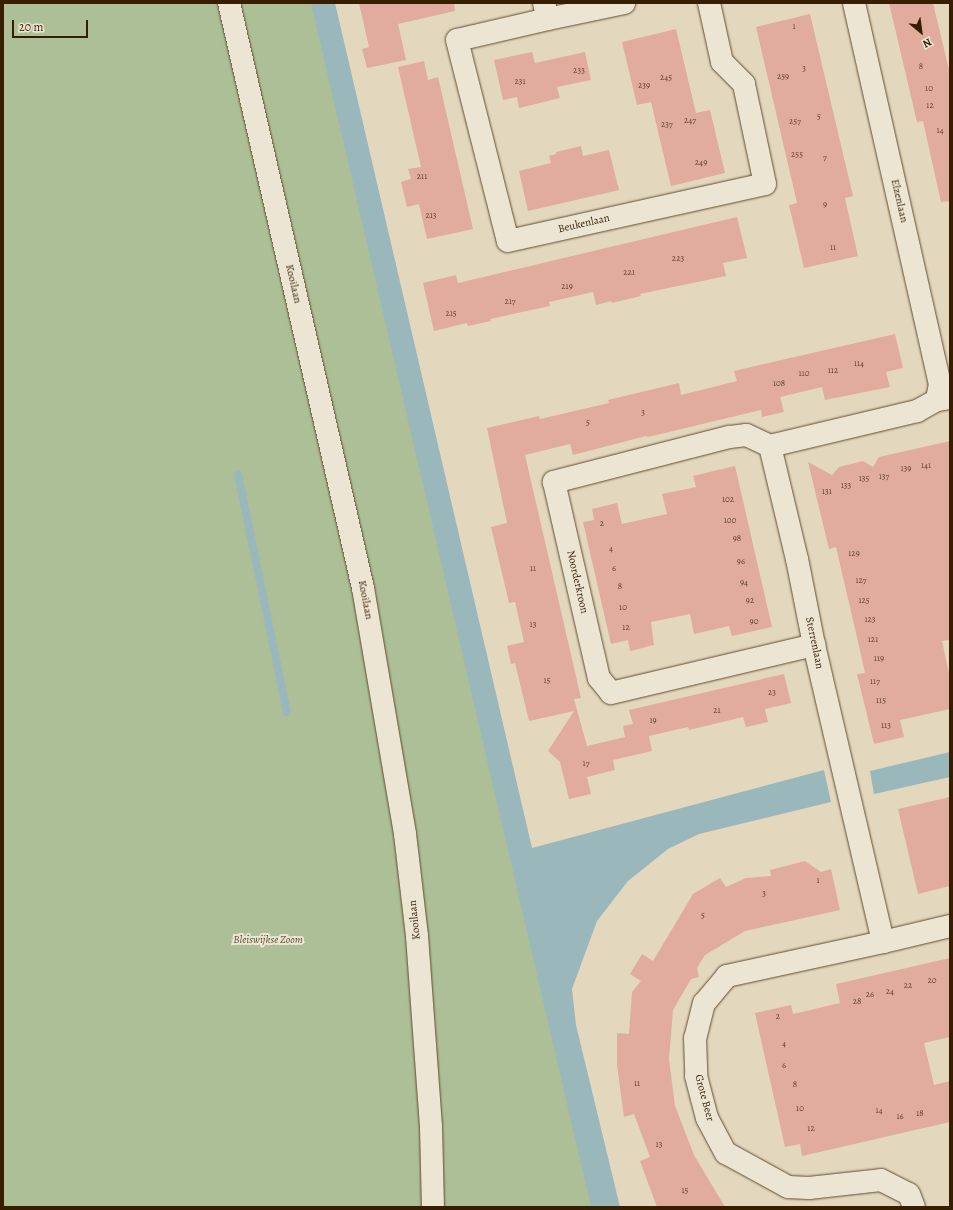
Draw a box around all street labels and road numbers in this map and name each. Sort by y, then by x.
street label: Elzenlaan [888,178,910,224]
street label: Beukenlaan [557,212,611,236]
street label: Kooilaan [282,263,304,305]
street label: Noorderkroon [563,549,591,615]
street label: Kooilaan [355,579,375,621]
street label: Sterrenlaan [802,616,826,670]
street label: Kooilaan [406,900,424,940]
street label: Grote Beer [691,1073,717,1123]

